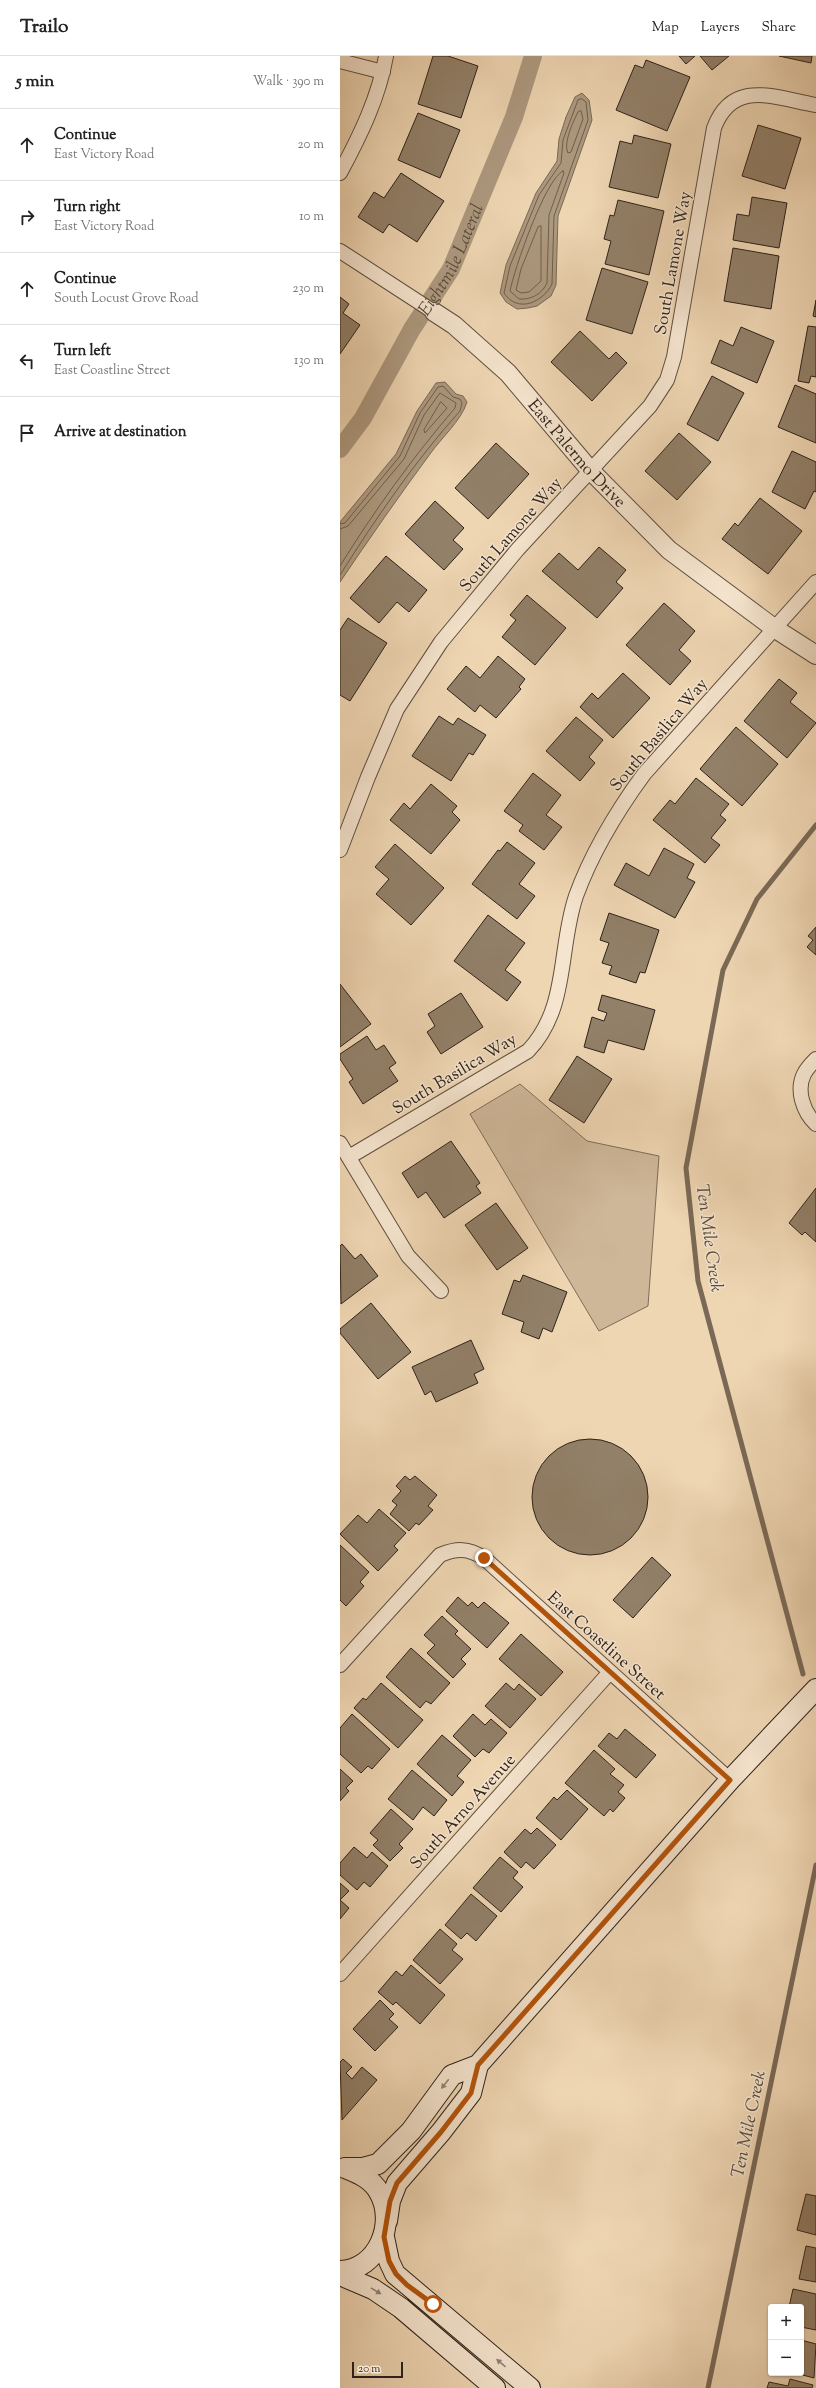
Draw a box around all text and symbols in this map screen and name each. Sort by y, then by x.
text: Trailo [20,14,68,41]
text: Map [652,18,679,38]
text: Layers [701,18,739,38]
text: Share [761,18,796,38]
text: 5 min [16,70,54,94]
text: Walk · 390 m [253,73,324,91]
text: Continue [54,125,116,146]
icon: ahead [16,134,38,156]
text: 20 m [298,136,324,154]
text: East Victory Road [54,146,154,164]
street label: South Lamone Way [650,189,698,337]
text: Turn right [54,197,120,218]
water label: Eightmile Lateral [413,200,492,322]
icon: right [16,206,38,228]
text: 10 m [299,208,324,226]
text: East Victory Road [54,218,154,236]
text: Continue [54,269,116,290]
icon: ahead [16,278,38,300]
text: 230 m [292,280,324,298]
text: South Locust Grove Road [54,290,199,308]
text: Turn left [54,341,111,362]
icon: left [16,350,38,372]
text: 130 m [294,352,324,370]
text: East Coastline Street [54,362,170,380]
street label: East Palermo Drive [521,395,631,514]
icon: arrive [16,422,38,444]
text: Arrive at destination [54,422,187,443]
street label: South Lamone Way [455,472,569,598]
street label: South Basilica Way [605,673,714,797]
street label: South Basilica Way [388,1028,522,1121]
water label: Ten Mile Creek [688,1183,728,1294]
route end [475,1549,493,1567]
street label: East Coastline Street [541,1587,670,1706]
street label: South Arno Avenue [405,1749,522,1875]
water label: Ten Mile Creek [726,2069,774,2180]
one-way arrow [441,2078,449,2089]
one-way arrow [370,2287,381,2294]
route start [424,2295,442,2313]
map controls [768,2304,804,2376]
button: + [768,2304,804,2340]
button: − [768,2340,804,2376]
one-way arrow [495,2358,506,2367]
scale bar [352,2360,403,2379]
text: 20 m [358,2361,380,2377]

